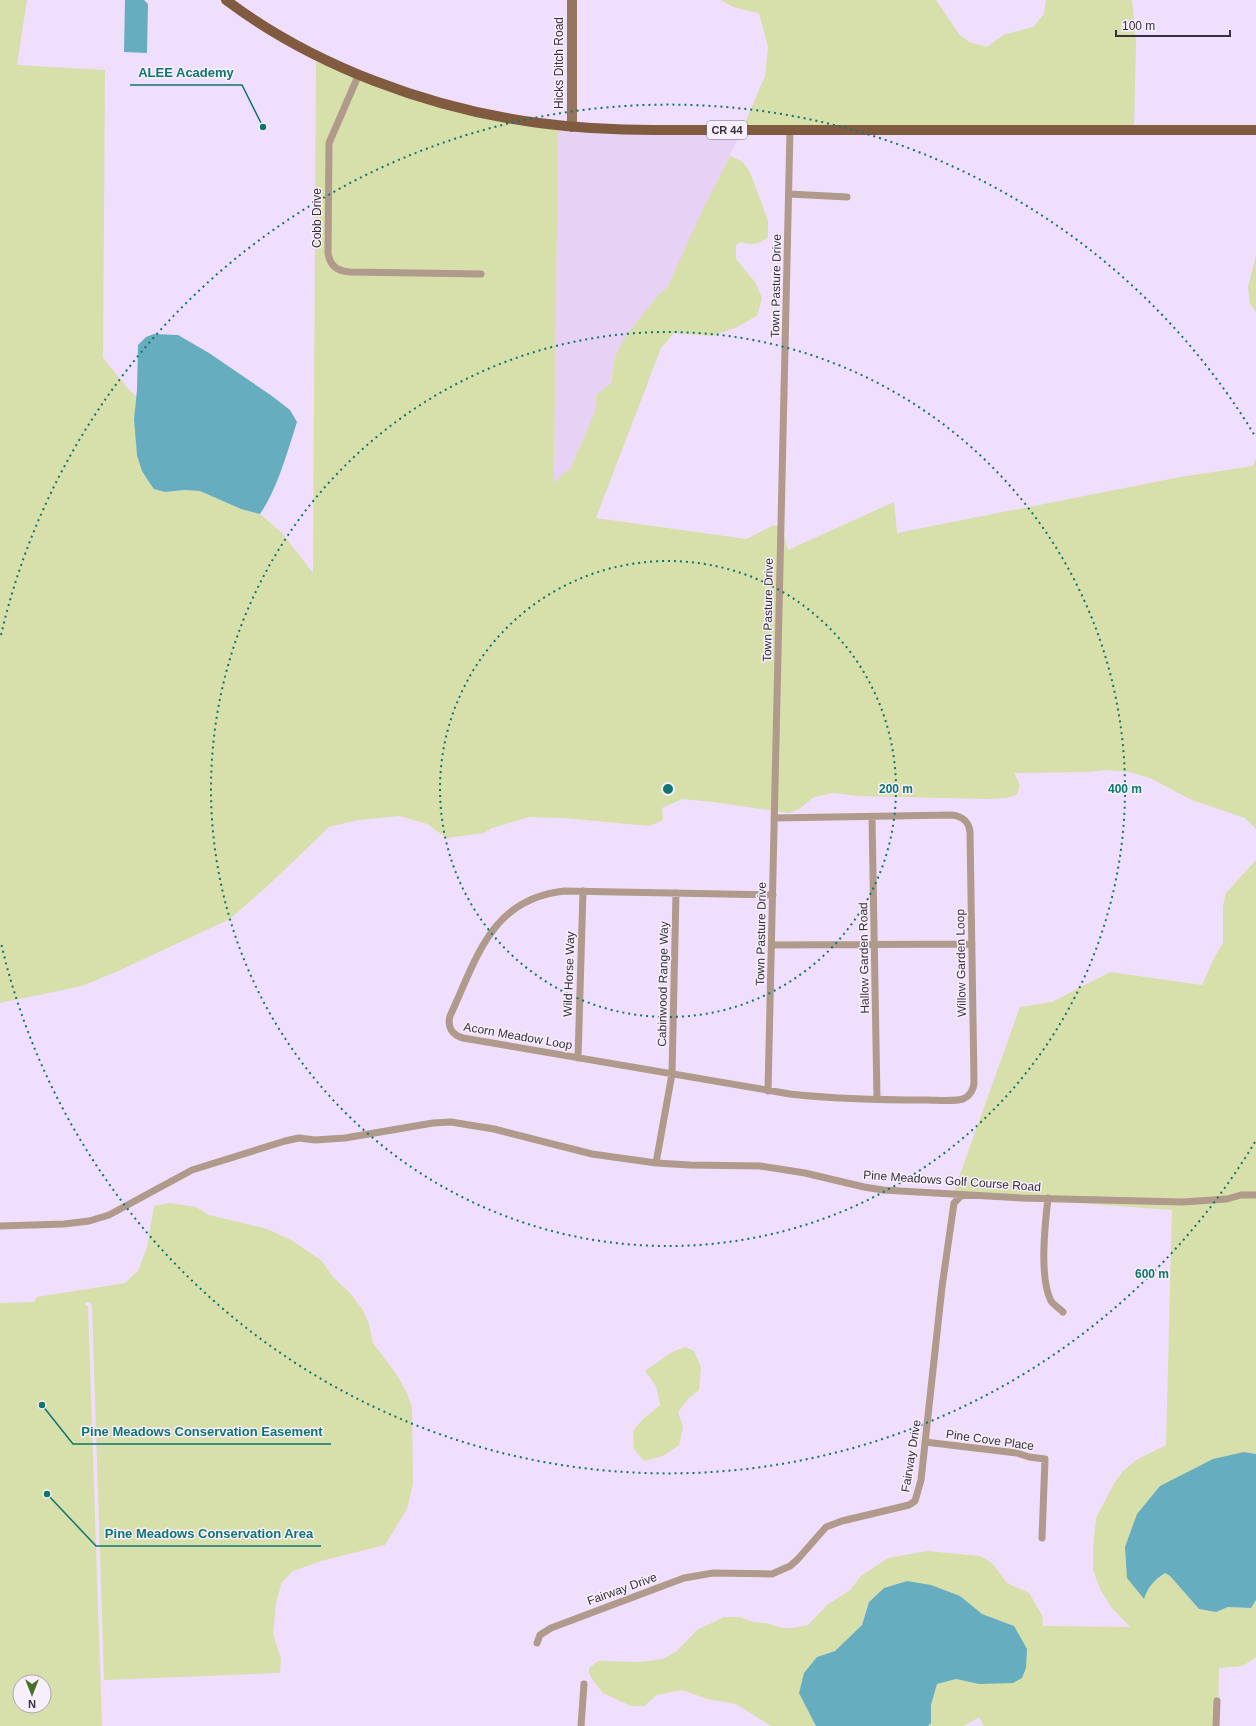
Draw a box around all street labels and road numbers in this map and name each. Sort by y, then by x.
street label: Hicks Ditch Road [552,17,566,109]
road number: CR 44 [707,121,747,139]
street label: Cobb Drive [310,188,324,248]
street label: Town Pasture Drive [768,234,784,338]
street label: Town Pasture Drive [760,558,776,662]
street label: Town Pasture Drive [753,882,769,986]
street label: Hallow Garden Road [856,902,872,1014]
street label: Willow Garden Loop [953,909,969,1017]
street label: Cabinwood Range Way [655,921,671,1047]
street label: Wild Horse Way [561,931,577,1017]
street label: Acorn Meadow Loop [463,1020,574,1053]
street label: Pine Meadows Golf Course Road [863,1168,1041,1194]
street label: Fairway Drive [898,1418,924,1493]
street label: Pine Cove Place [945,1427,1035,1453]
street label: Fairway Drive [585,1570,659,1608]

